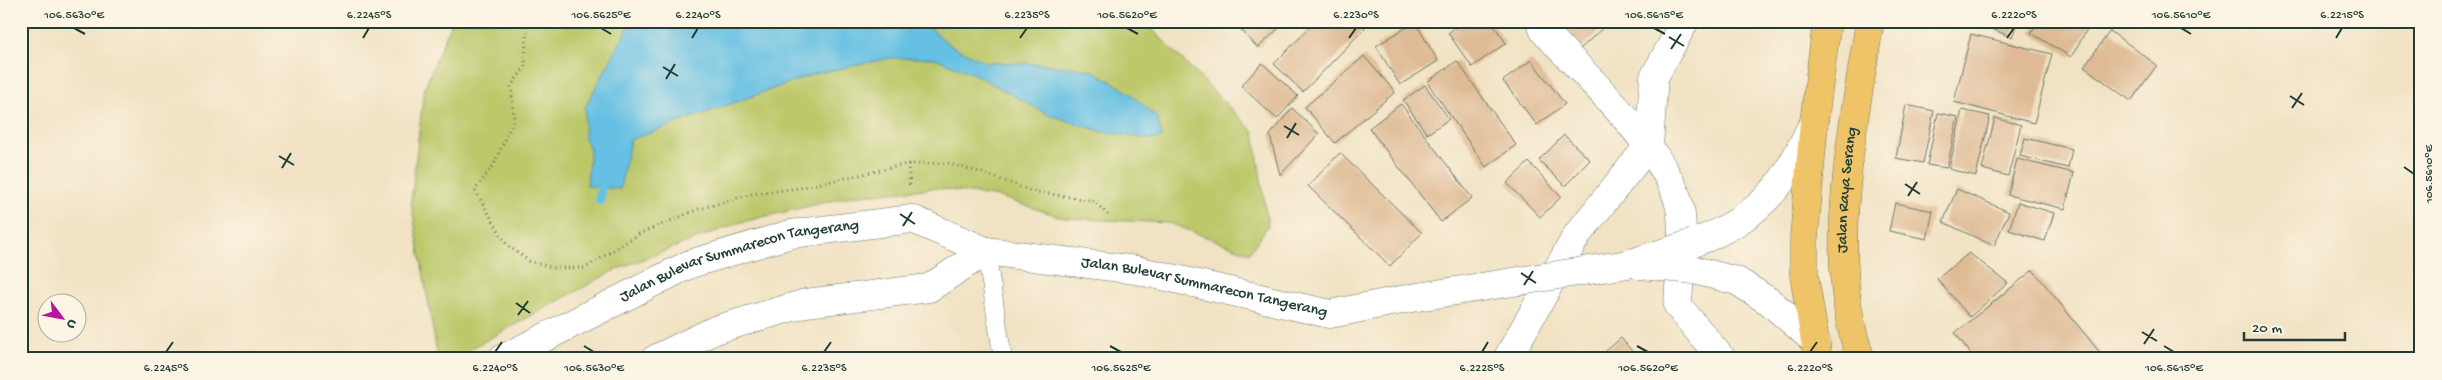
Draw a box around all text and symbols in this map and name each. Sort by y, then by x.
text: 106.5630°E [43,9,104,23]
text: 6.2245°S [347,9,392,23]
text: 106.5625°E [571,9,631,23]
text: 6.2240°S [675,9,721,23]
text: 6.2235°S [1004,9,1050,23]
text: 106.5620°E [1096,9,1157,23]
text: 6.2230°S [1333,9,1379,23]
text: 106.5615°E [1624,9,1683,23]
text: 6.2220°S [1991,9,2037,23]
text: 106.5610°E [2151,9,2211,23]
text: 6.2215°S [2320,9,2364,23]
street label: Jalan Raya Serang [1834,126,1862,253]
text: 106.5610°E [2423,144,2437,204]
street label: Jalan Bulevar Summarecon Tangerang [617,216,860,307]
street label: Jalan Bulevar Summarecon Tangerang [1080,254,1329,323]
north arrow [38,292,88,342]
scale bar [2244,310,2346,342]
text: U [62,316,80,332]
text: 20 m [2252,320,2282,338]
text: 6.2245°S [144,362,189,376]
text: 6.2240°S [472,362,518,376]
text: 106.5630°E [563,362,624,376]
text: 6.2235°S [801,362,847,376]
text: 106.5625°E [1091,362,1151,376]
text: 6.2225°S [1460,362,1505,376]
text: 106.5620°E [1617,362,1678,376]
text: 6.2220°S [1787,362,1833,376]
text: 106.5615°E [2144,362,2203,376]

